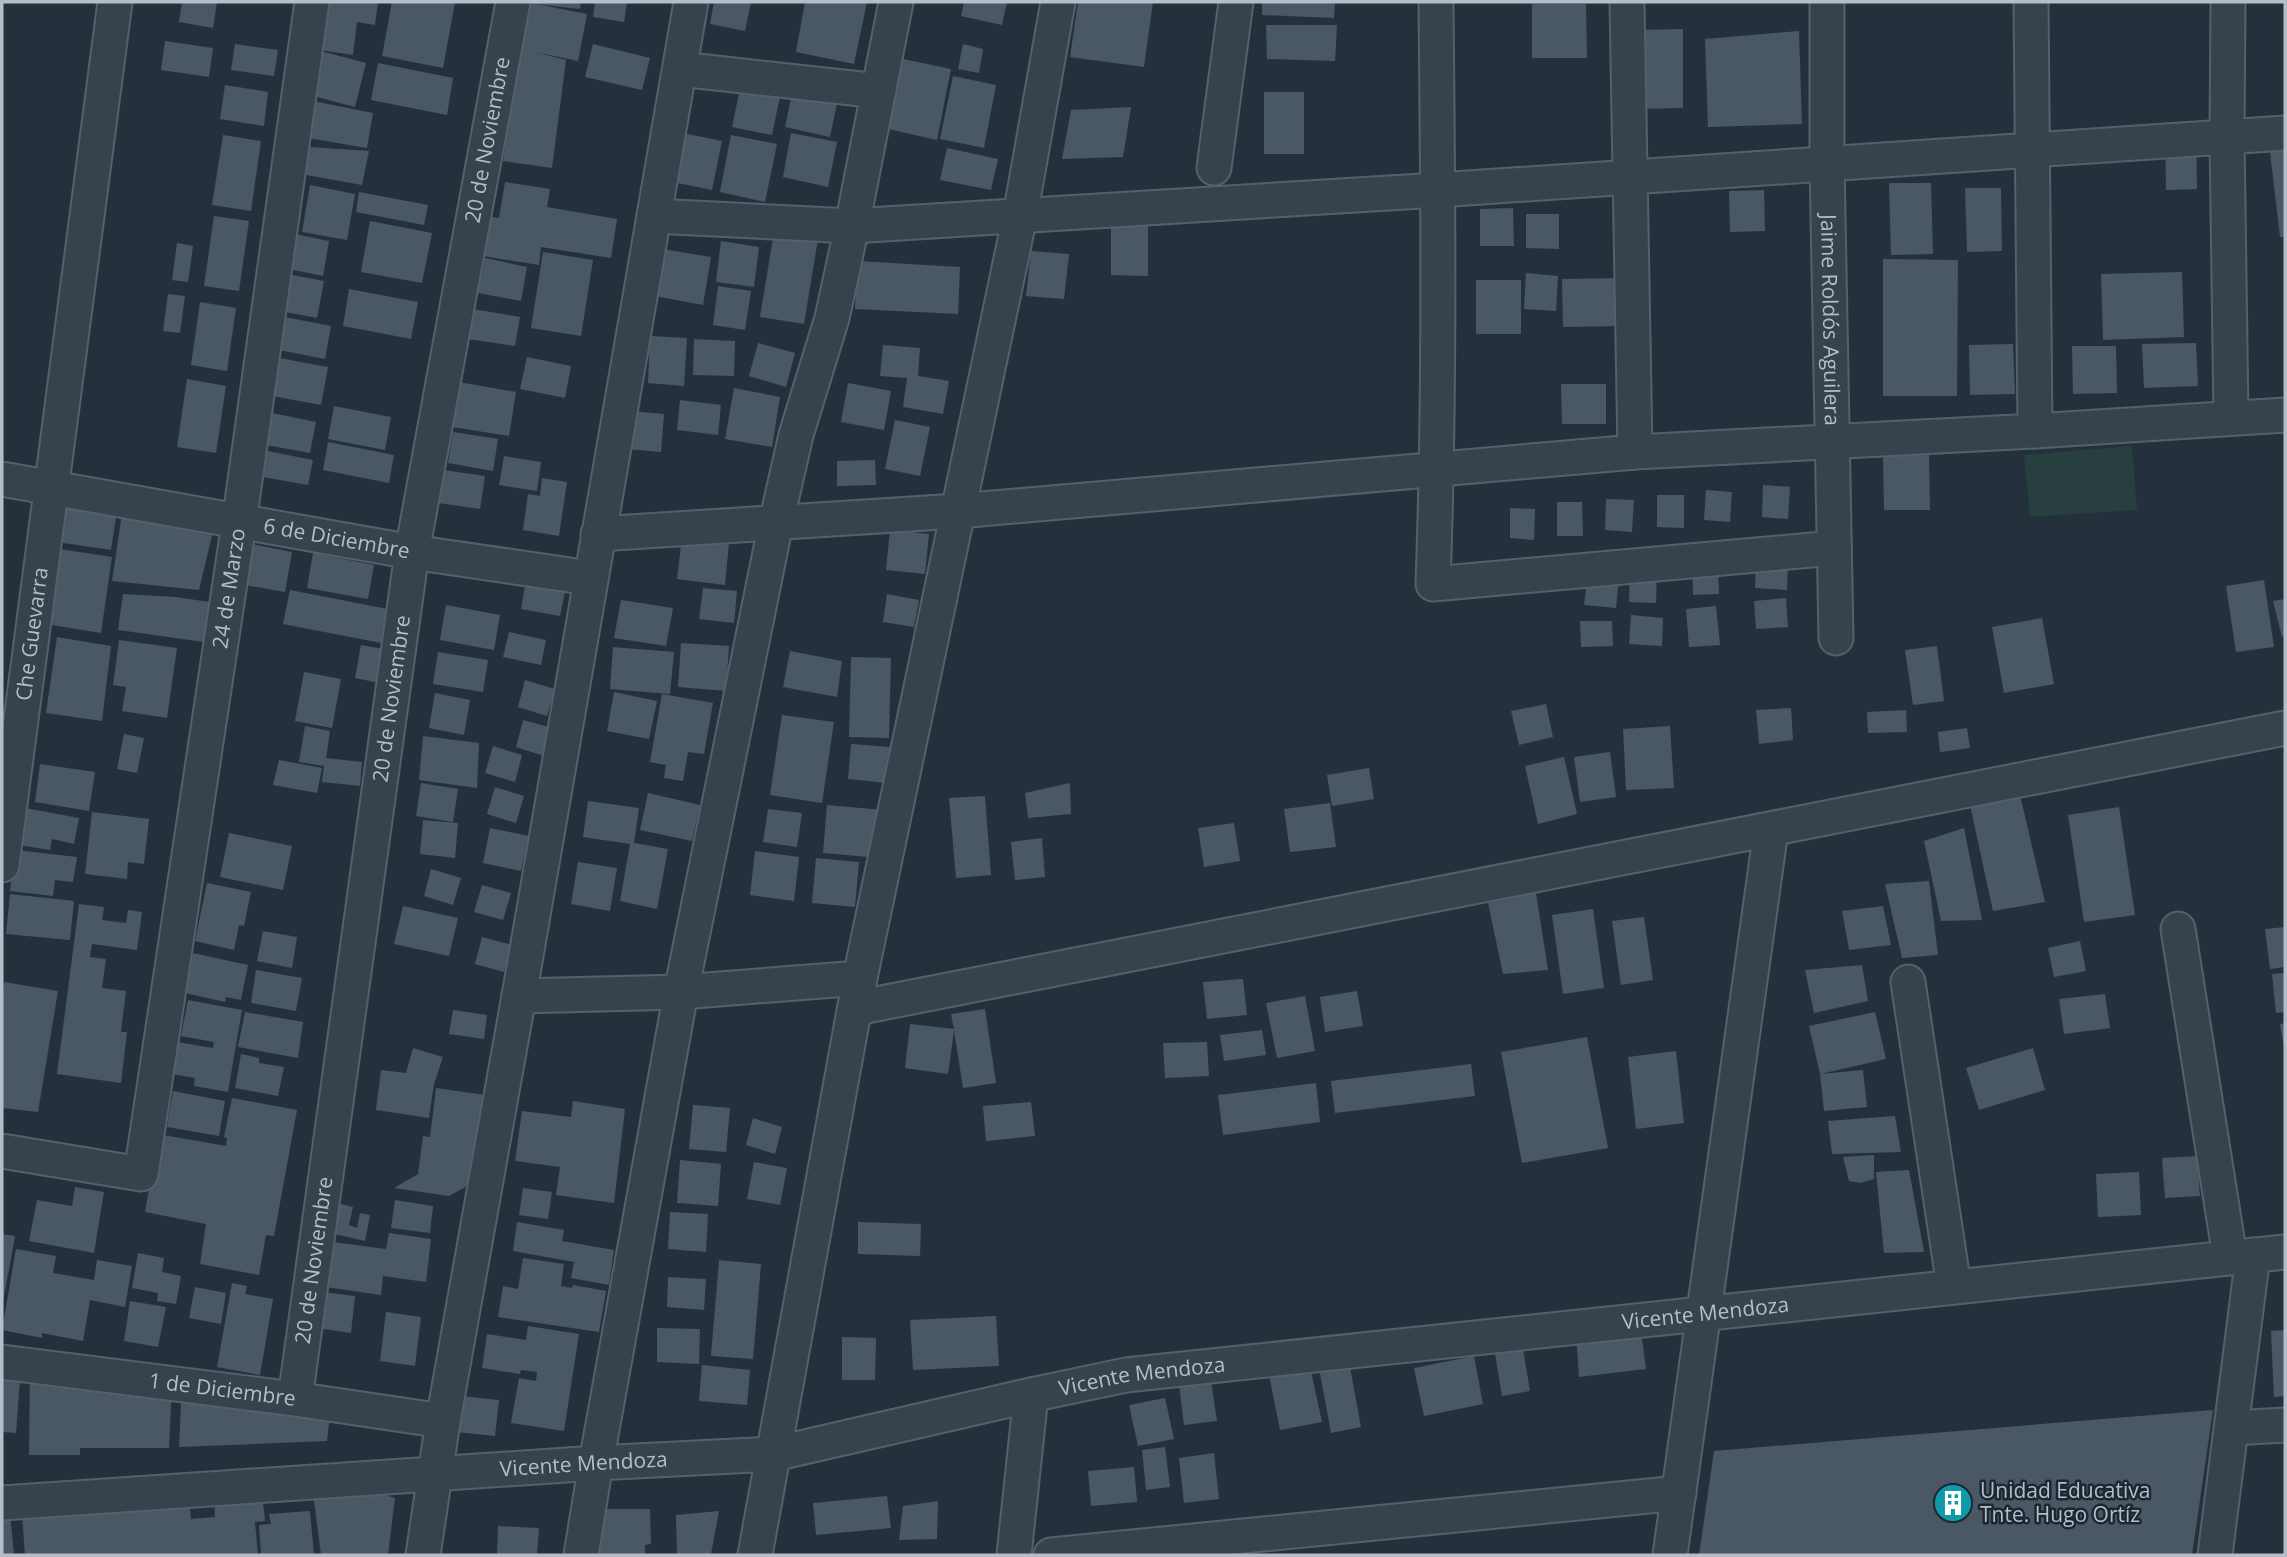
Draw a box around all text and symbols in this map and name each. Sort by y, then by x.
street label: 20 de Noviembre [458,54,516,225]
street label: Jaime Roldós Aguilera [1815,212,1847,426]
street label: 6 de Diciembre [262,511,412,564]
street label: 24 de Marzo [205,526,251,650]
street label: Che Guevarra [9,565,54,702]
street label: 20 de Noviembre [365,613,416,784]
street label: 20 de Noviembre [288,1175,339,1345]
street label: Vicente Mendoza [1620,1290,1790,1335]
street label: Vicente Mendoza [1056,1350,1226,1402]
street label: 1 de Diciembre [147,1366,298,1412]
street label: Vicente Mendoza [499,1444,668,1482]
place label: Unidad Educativa Tnte. Hugo Ortíz [1980,1476,2150,1528]
building icon: Unidad Educativa Tnte. Hugo Ortíz [1932,1482,1974,1524]

